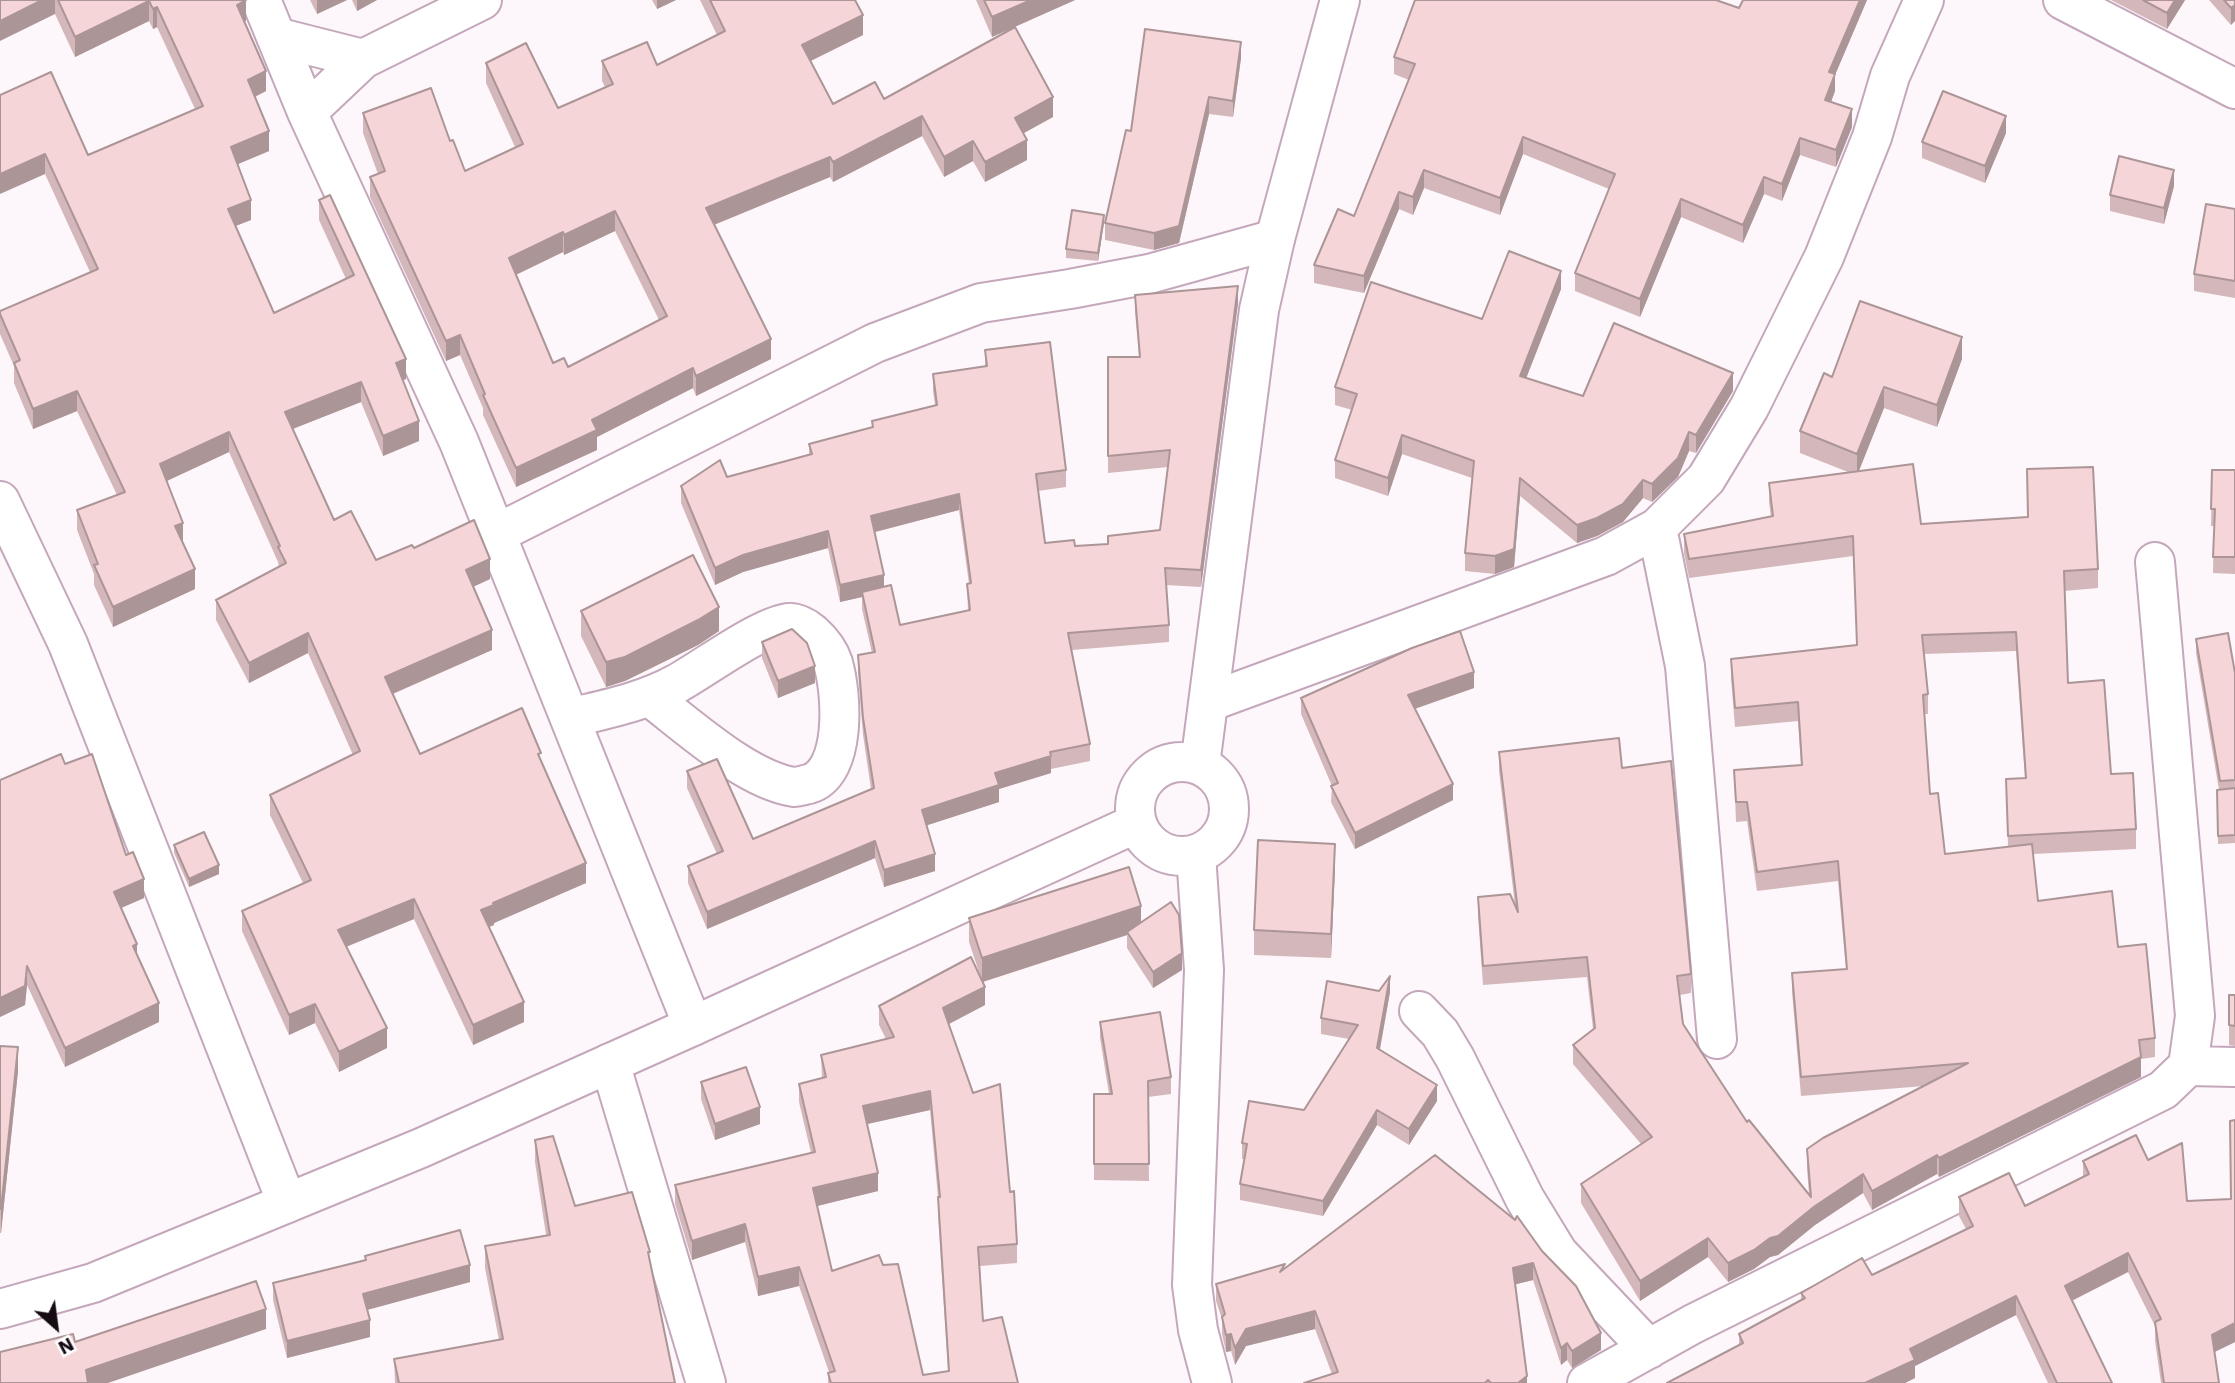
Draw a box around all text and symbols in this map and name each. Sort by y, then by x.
north arrow [21,1292,91,1362]
text: N [54,1333,78,1359]

